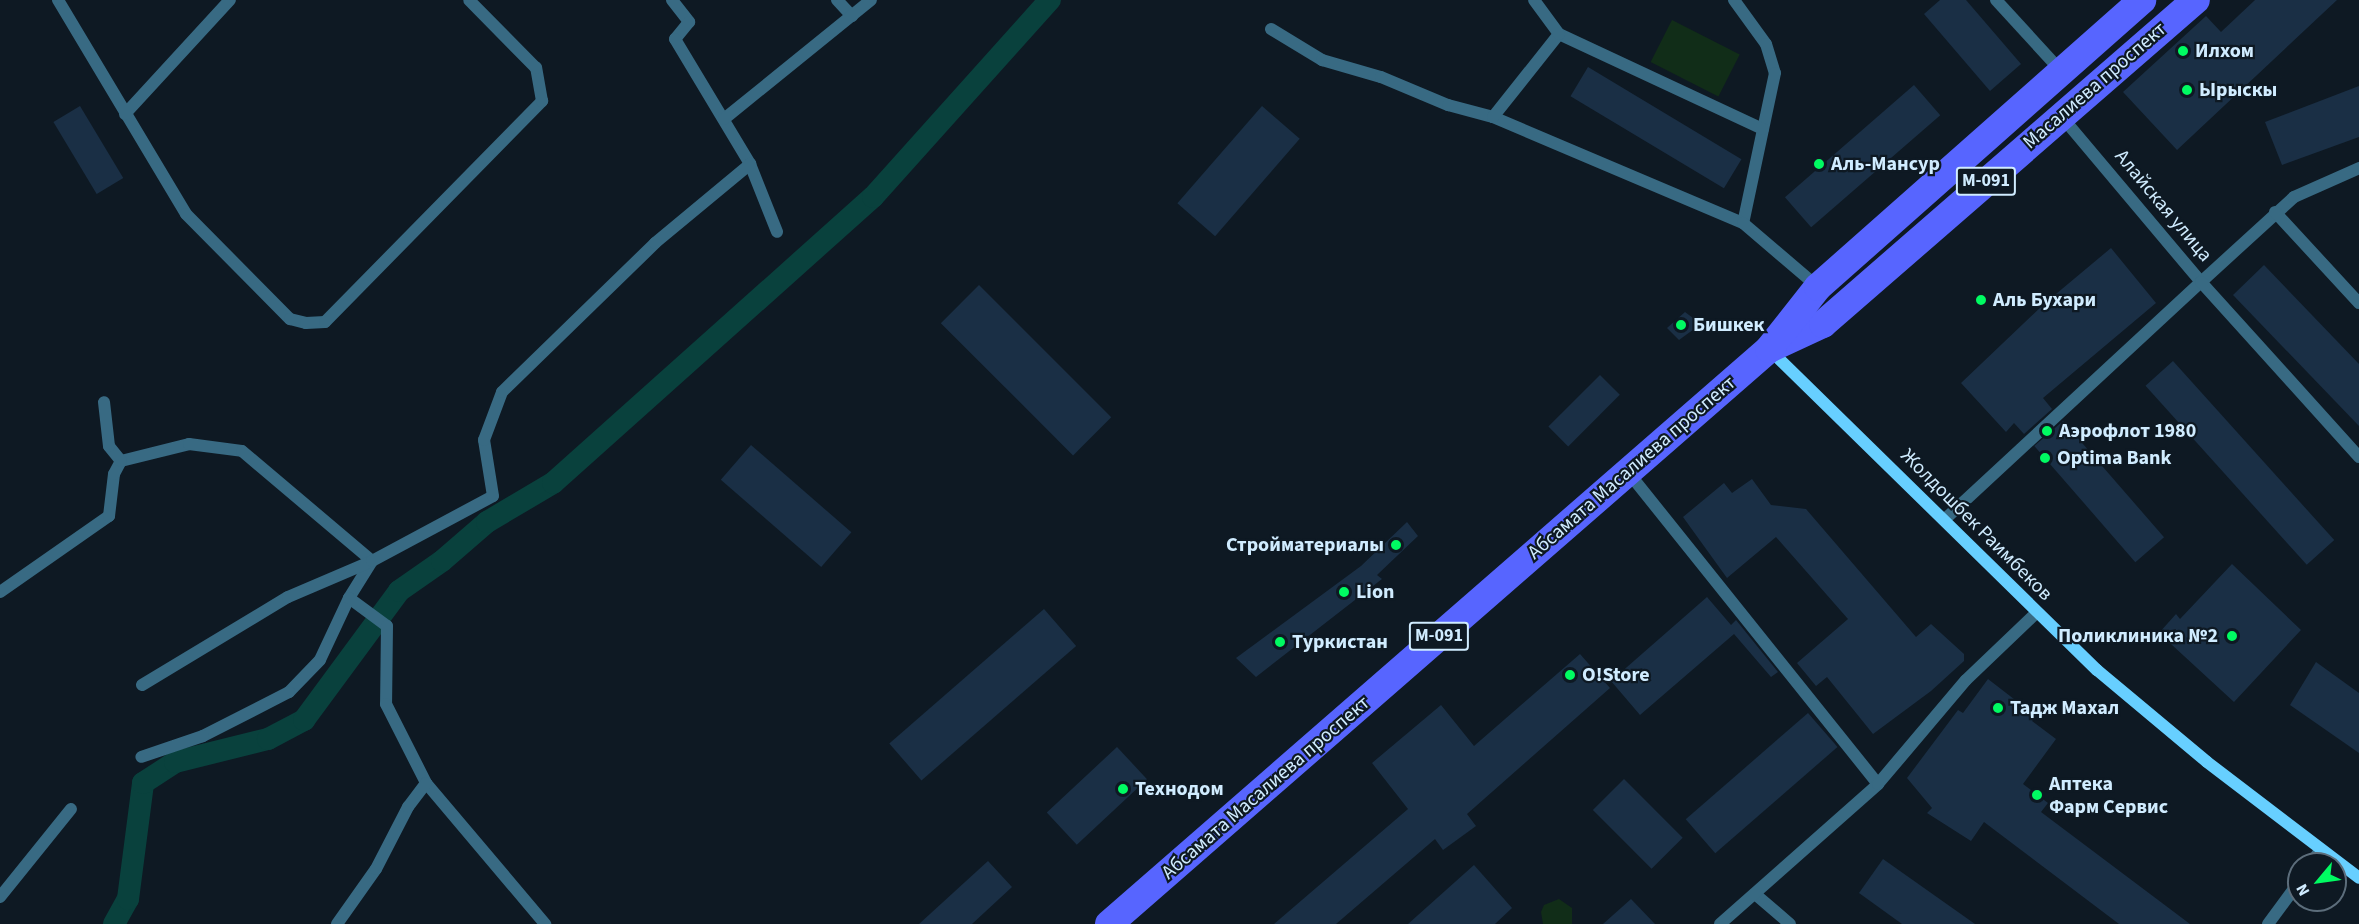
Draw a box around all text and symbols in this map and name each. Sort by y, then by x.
street label: Масалиева проспект [2019,17,2171,155]
place label: Илхом [2195,39,2254,63]
marker: Илхом [2176,44,2190,58]
place label: Ырыскы [2199,78,2277,102]
marker: Ырыскы [2180,83,2194,97]
street label: Алайская улица [2109,145,2217,267]
place label: Аль-Мансур [1831,152,1940,176]
marker: Аль-Мансур [1812,157,1826,171]
road number: М-091 [1954,166,2018,196]
place label: Аль Бухари [1993,288,2096,312]
marker: Аль Бухари [1974,293,1988,307]
place label: Бишкек [1693,313,1764,337]
marker: Бишкек [1674,318,1688,332]
street label: Абсамата Масалиева проспект [1523,371,1741,565]
place label: Аэрофлот 1980 [2059,419,2196,443]
marker: Аэрофлот 1980 [2040,424,2054,438]
street label: Жолдошбек Раимбеков [1895,444,2057,606]
place label: Optima Bank [2057,446,2172,470]
marker: Optima Bank [2038,451,2052,465]
place label: Стройматериалы [1226,533,1384,557]
marker: Стройматериалы [1389,538,1403,552]
place label: Lion [1356,580,1394,604]
marker: Lion [1337,585,1351,599]
road number: М-091 [1408,621,1470,651]
place label: Поликлиника №2 [2058,624,2218,648]
marker: Поликлиника №2 [2223,627,2241,645]
place label: Туркистан [1292,630,1388,654]
marker: Туркистан [1273,635,1287,649]
place label: O!Store [1582,663,1650,687]
marker: O!Store [1563,668,1577,682]
street label: Абсамата Масалиева проспект [1157,691,1375,885]
place label: Тадж Махал [2010,696,2119,720]
marker: Тадж Махал [1991,701,2005,715]
place label: Аптека Фарм Сервис [2049,772,2168,819]
place label: Технодом [1135,777,1224,801]
marker: Технодом [1116,782,1130,796]
marker: Аптека Фарм Сервис [2030,788,2044,802]
north arrow [2287,852,2347,912]
text: N [2291,880,2315,900]

